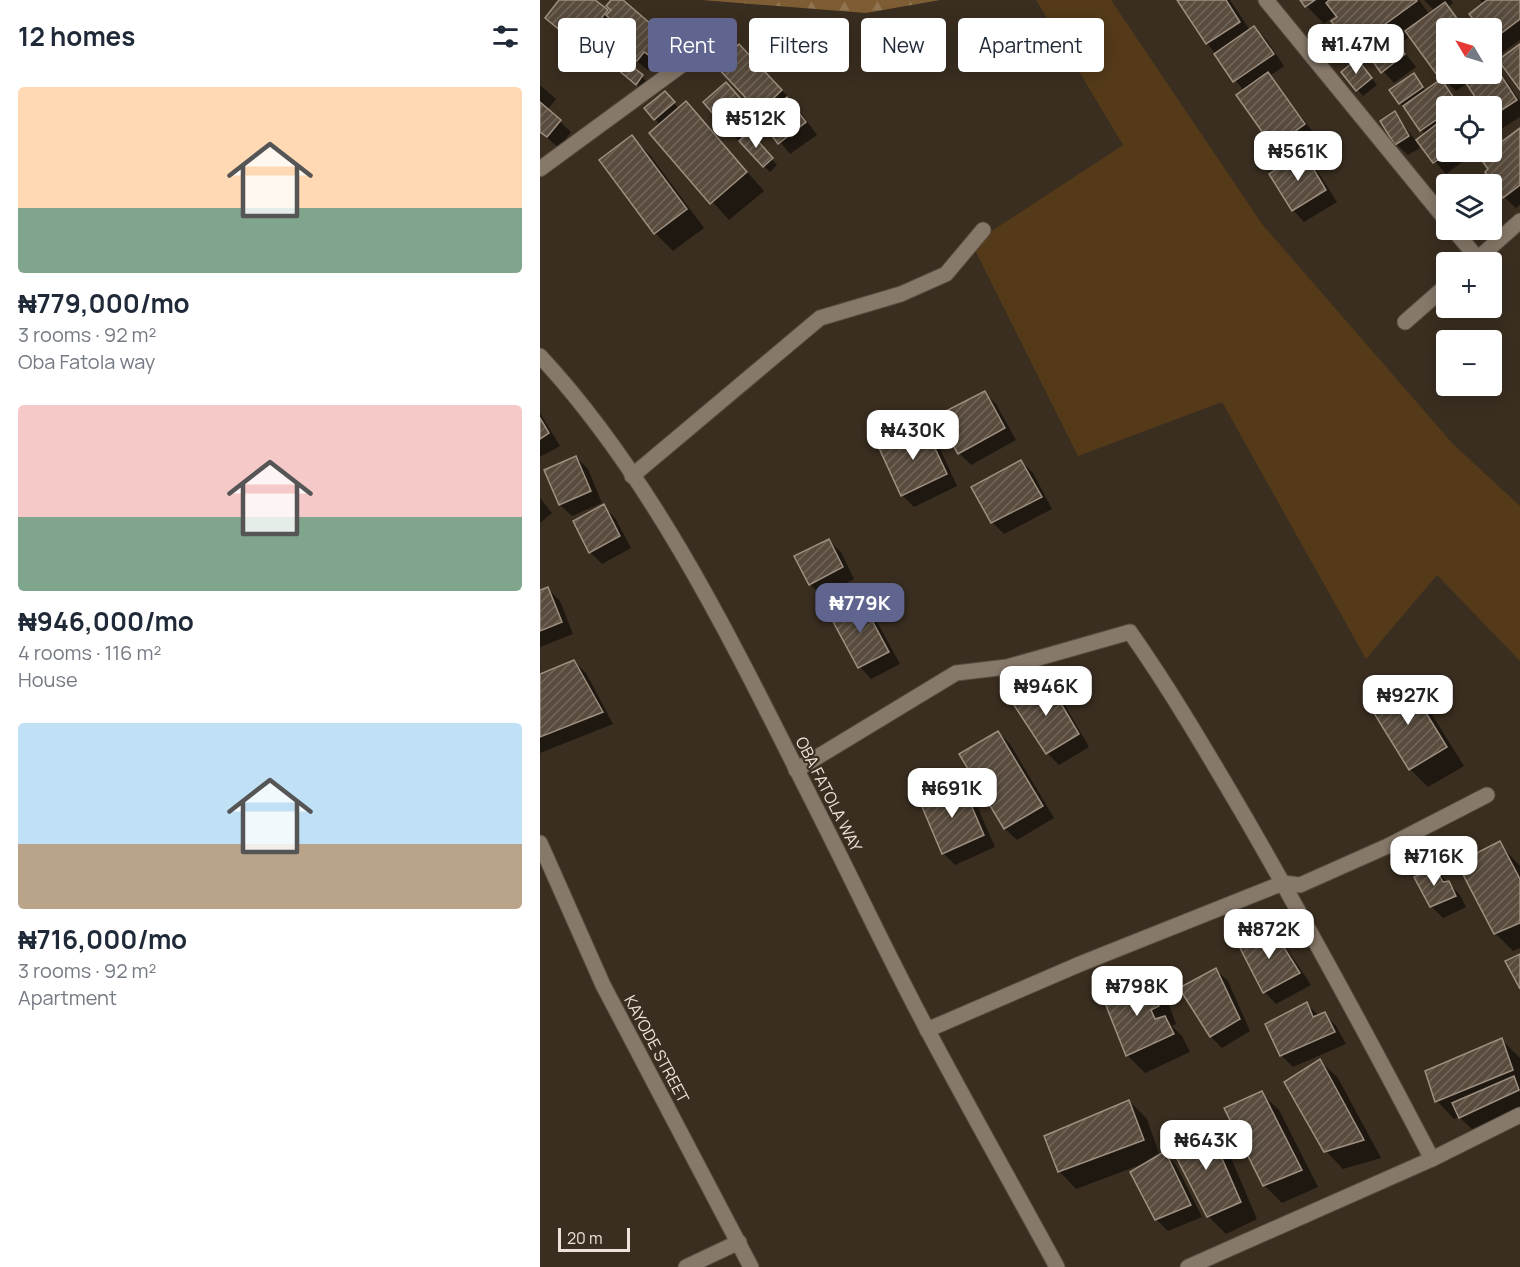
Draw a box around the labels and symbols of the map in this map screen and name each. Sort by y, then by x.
north arrow [1436,18,1502,84]
pin: ₦1.47M [1307,24,1405,75]
pin: ₦512K [714,98,798,149]
pin: ₦561K [1256,131,1340,182]
pin: ₦430K [871,410,955,461]
pin: ₦779K [818,583,902,634]
pin: ₦946K [1004,666,1088,717]
pin: ₦927K [1366,675,1450,726]
street label: OBA FATOLA WAY [791,733,868,855]
pin: ₦691K [910,768,994,819]
pin: ₦716K [1392,836,1476,887]
pin: ₦872K [1227,909,1311,960]
pin: ₦798K [1095,966,1179,1017]
street label: KAYODE STREET [619,991,695,1107]
pin: ₦643K [1164,1120,1248,1171]
scale bar [558,1225,630,1252]

